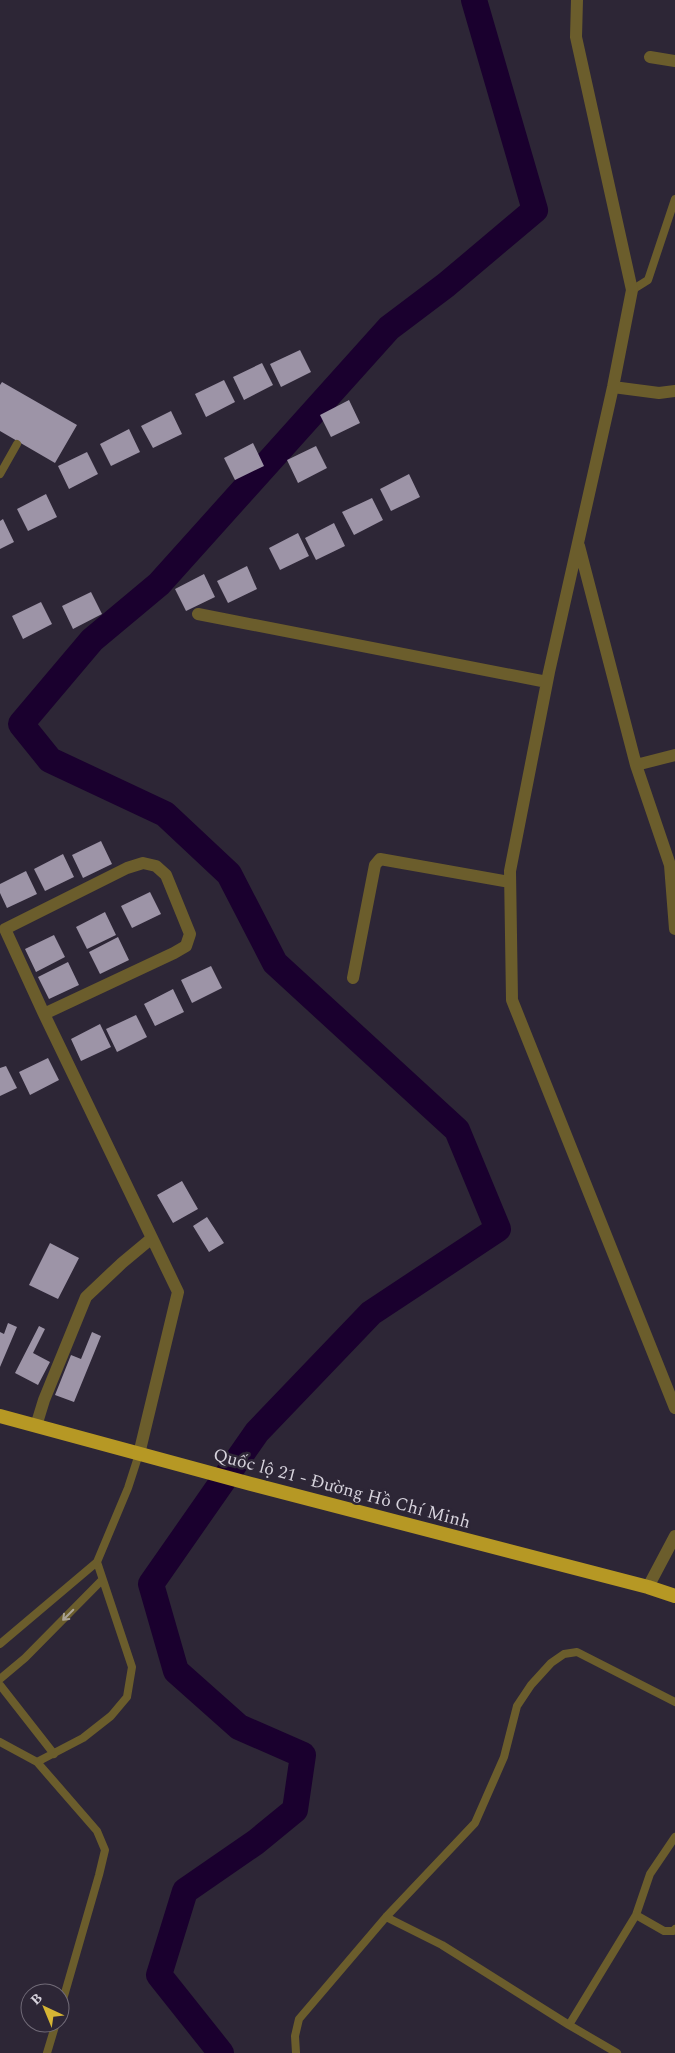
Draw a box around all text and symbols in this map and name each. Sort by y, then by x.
street label: Quốc lộ 21 - Đường Hồ Chí Minh [210,1441,474,1536]
one-way arrow [62,1609,74,1621]
north arrow [20,1983,70,2033]
text: B [25,1988,47,2010]

